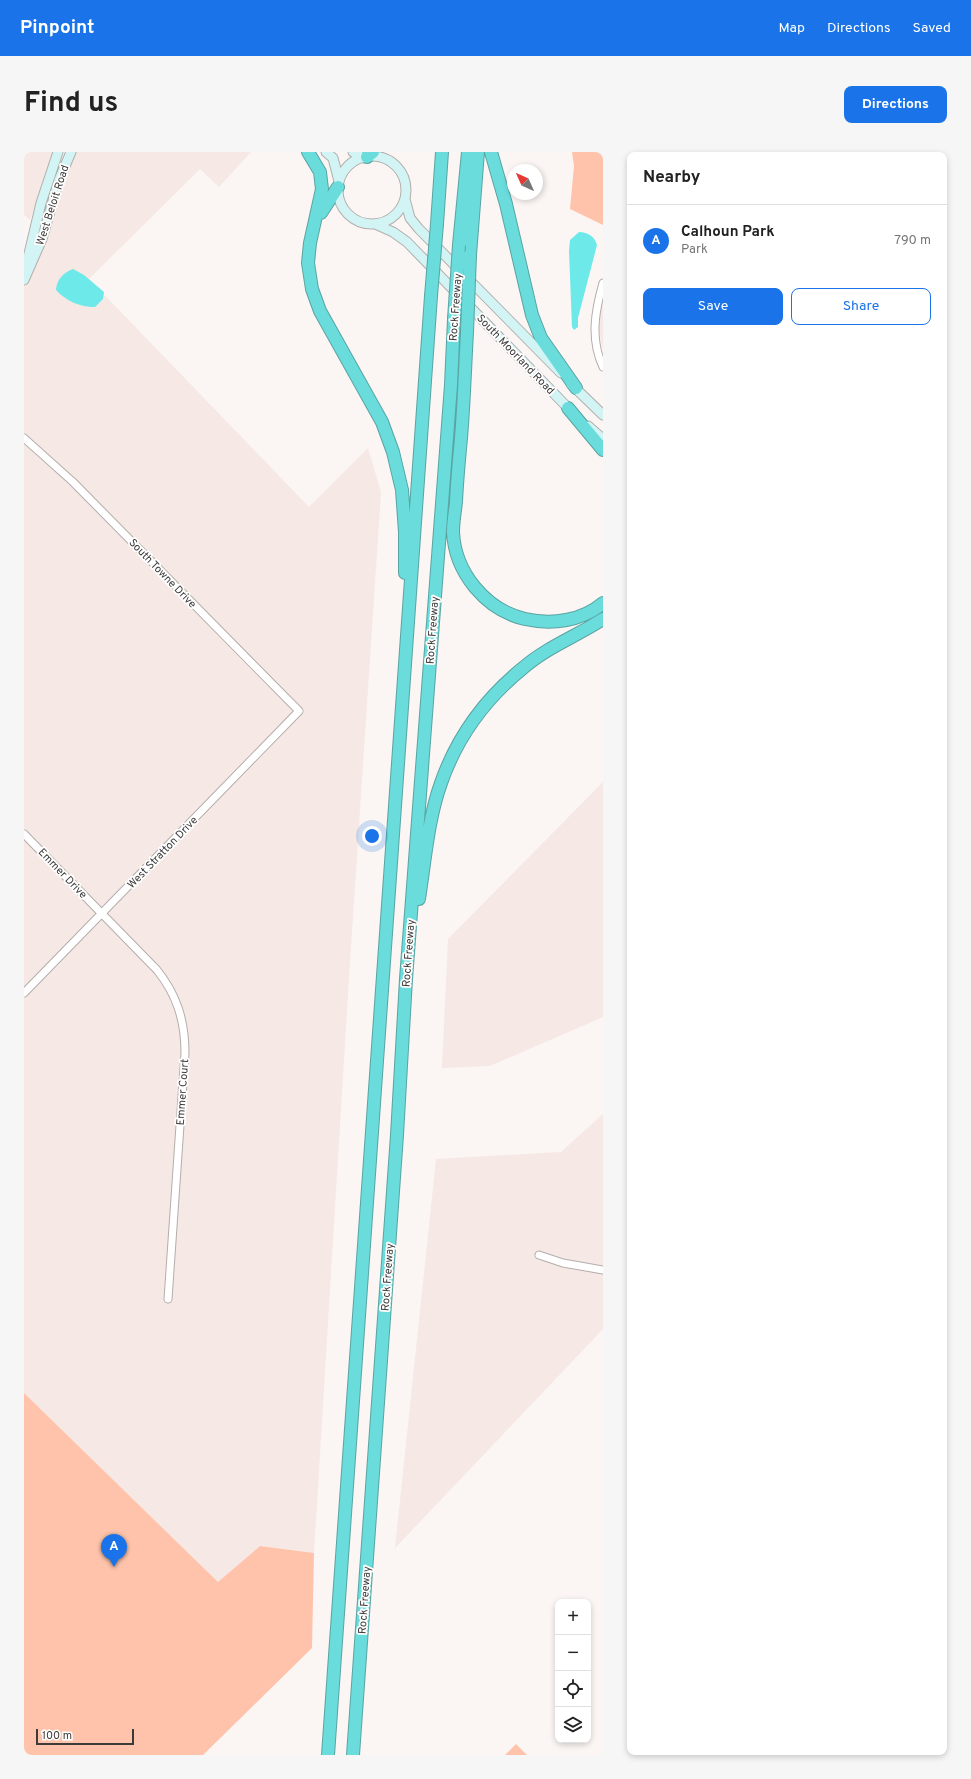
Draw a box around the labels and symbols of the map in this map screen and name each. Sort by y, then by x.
street label: West Beloit Road [33,163,73,247]
north arrow [507,164,543,200]
street label: Rock Freeway [447,273,465,341]
street label: South Moorland Road [473,312,557,398]
street label: South Towne Drive [126,536,199,611]
street label: Rock Freeway [424,596,442,664]
street label: West Stratton Drive [125,813,201,892]
your location [362,826,382,846]
street label: Emmer Drive [35,846,90,902]
street label: Rock Freeway [400,919,418,987]
street label: Emmer Court [174,1058,192,1126]
street label: Rock Freeway [379,1243,397,1311]
pin: A [101,1534,127,1567]
street label: Rock Freeway [356,1566,374,1634]
scale bar [36,1727,134,1746]

